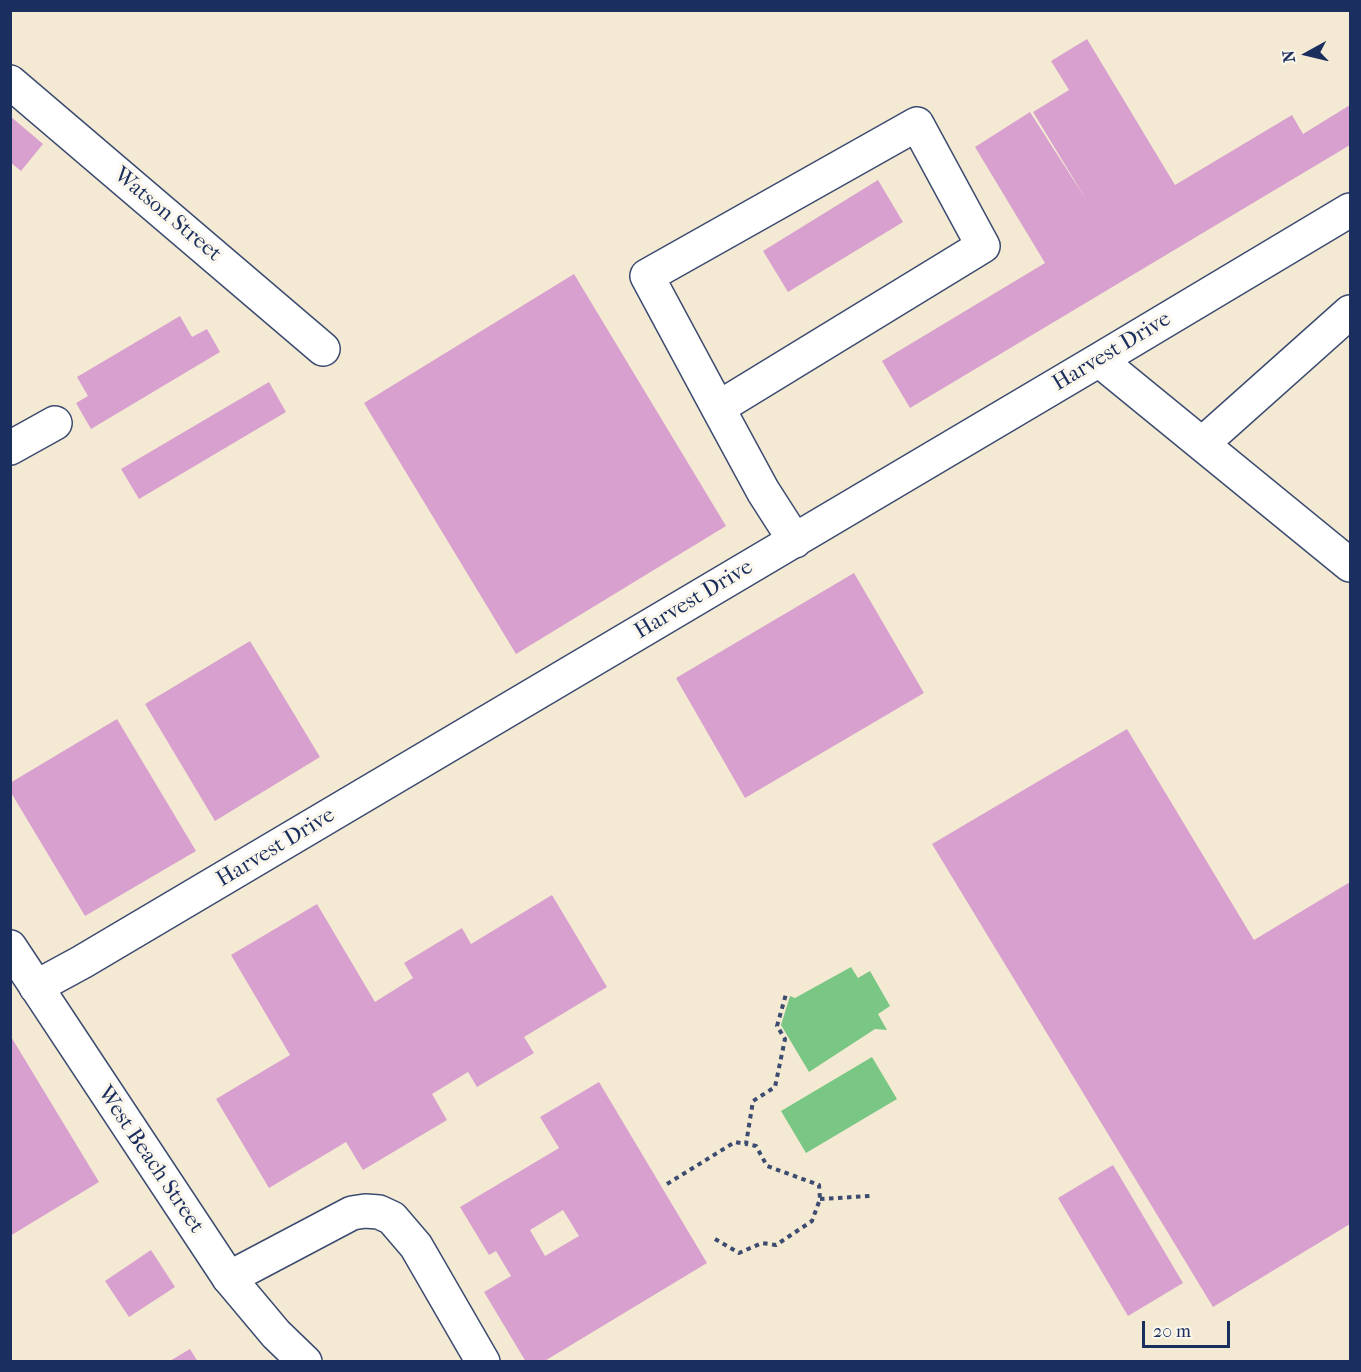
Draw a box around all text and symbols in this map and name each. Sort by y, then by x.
north arrow [1277,24,1337,84]
text: N [1278,49,1299,64]
street label: Watson Street [108,162,226,268]
street label: Harvest Drive [1048,306,1176,398]
street label: Harvest Drive [630,554,758,646]
street label: Harvest Drive [212,802,340,894]
street label: West Beach Street [91,1081,209,1239]
scale bar [1145,1309,1234,1347]
text: 20 m [1153,1321,1191,1342]

